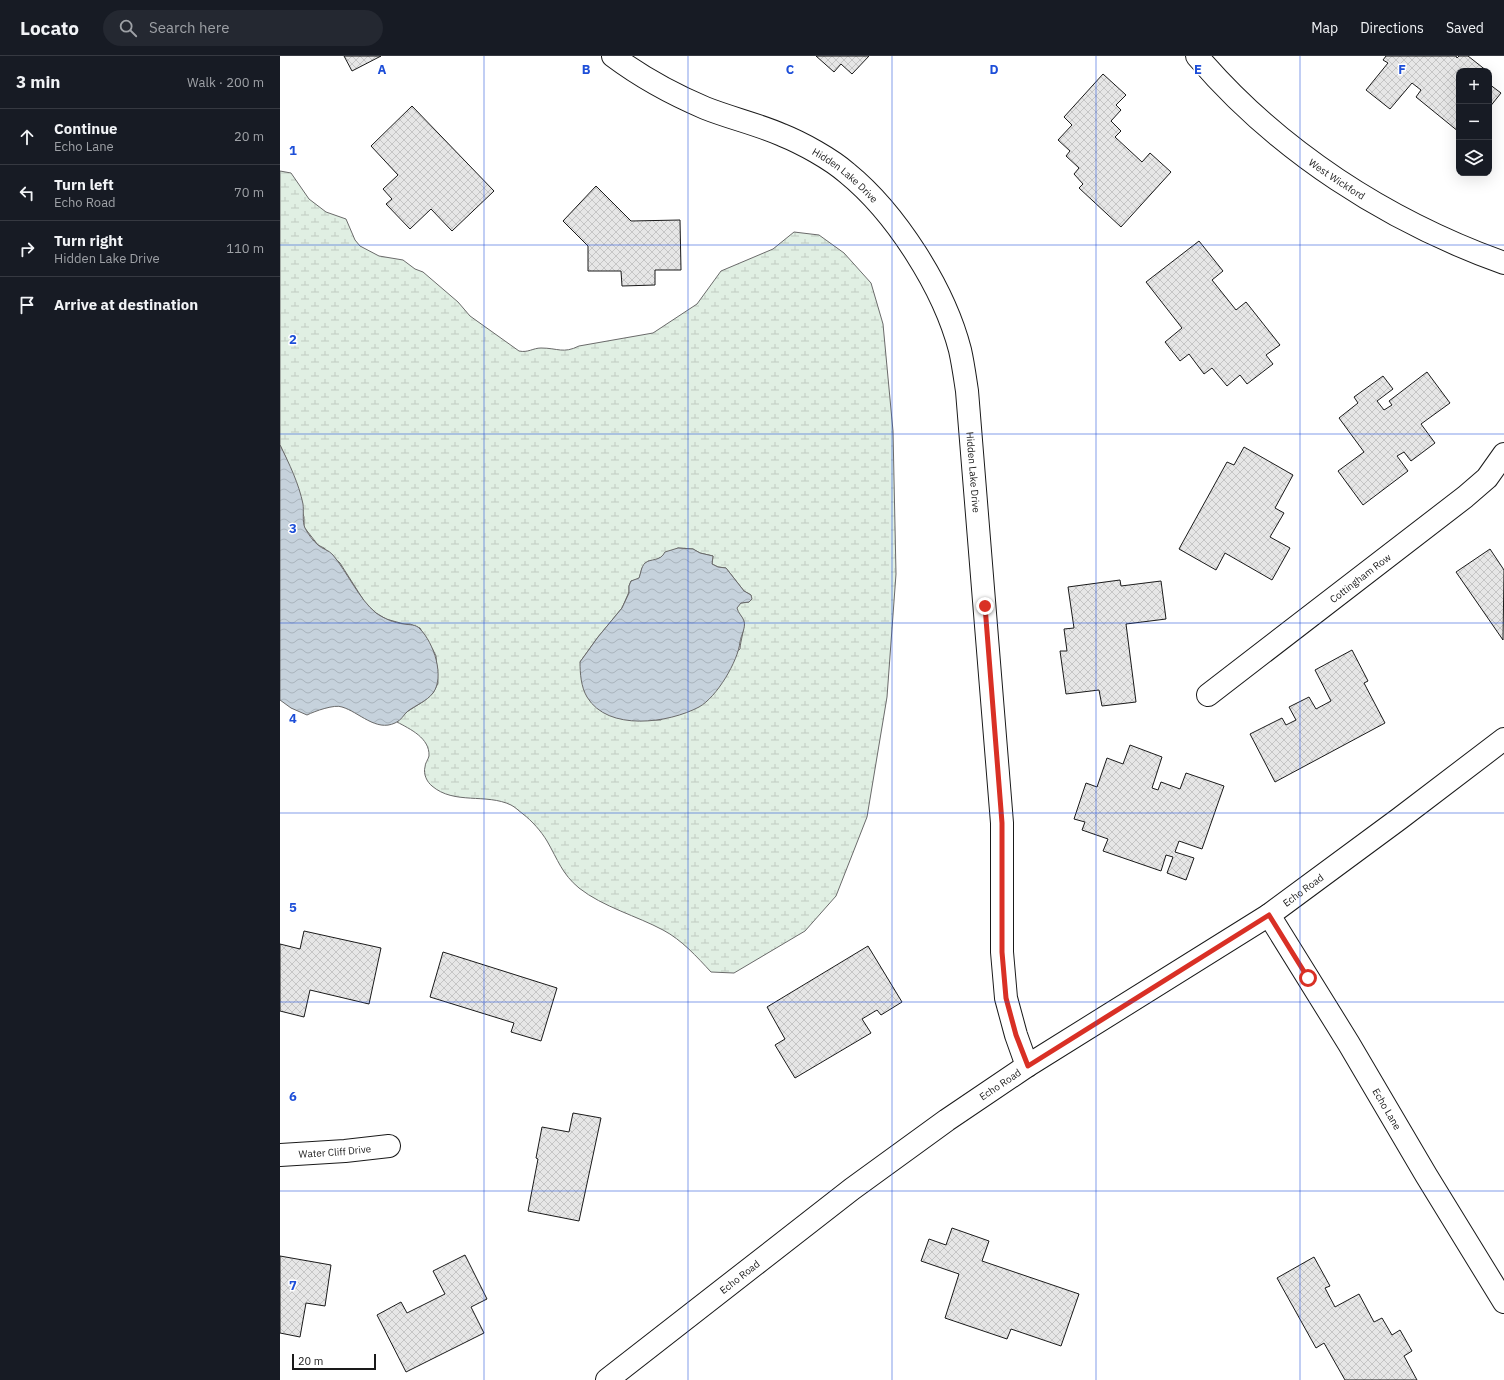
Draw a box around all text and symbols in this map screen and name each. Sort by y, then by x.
search box [103,10,383,46]
text: Locato [20,16,79,40]
icon: search [117,17,139,39]
text: Search here [149,18,229,37]
text: Map [1311,19,1338,37]
text: Directions [1360,19,1424,37]
text: Saved [1446,19,1484,37]
text: A [378,61,387,78]
text: B [582,61,591,78]
text: C [786,61,795,78]
text: D [989,61,999,78]
text: E [1194,61,1202,78]
text: F [1398,61,1406,78]
map controls [1456,68,1492,176]
button: + [1456,68,1492,104]
text: 3 min [16,71,60,93]
text: Walk · 200 m [187,74,264,91]
button: − [1456,104,1492,140]
text: Continue [54,119,118,138]
icon: ahead [16,126,38,148]
text: 20 m [234,128,264,145]
text: Echo Lane [54,138,114,155]
button: layers [1456,140,1492,176]
text: 1 [289,142,297,159]
street label: Hidden Lake Drive [810,145,881,206]
street label: West Wickford [1306,155,1368,202]
text: Turn left [54,175,114,194]
icon: left [16,182,38,204]
text: 70 m [234,184,264,201]
text: Echo Road [54,194,116,211]
text: Turn right [54,231,123,250]
icon: right [16,238,38,260]
text: 110 m [226,240,264,257]
text: Hidden Lake Drive [54,250,160,267]
icon: arrive [16,294,38,316]
text: Arrive at destination [54,295,198,314]
text: 2 [289,331,297,348]
street label: Hidden Lake Drive [964,431,983,514]
text: 3 [289,520,297,537]
street label: Cottingham Row [1327,550,1394,606]
route end [976,597,994,615]
text: 4 [289,710,297,727]
street label: Echo Road [1280,871,1326,909]
text: 5 [289,899,297,916]
route start [1299,969,1317,987]
street label: Echo Road [977,1066,1023,1103]
street label: Echo Lane [1370,1086,1405,1132]
text: 6 [289,1088,297,1105]
street label: Water Cliff Drive [298,1142,372,1160]
street label: Echo Road [717,1257,762,1296]
text: 7 [289,1277,297,1294]
scale bar [292,1352,376,1371]
text: 20 m [298,1354,323,1368]

